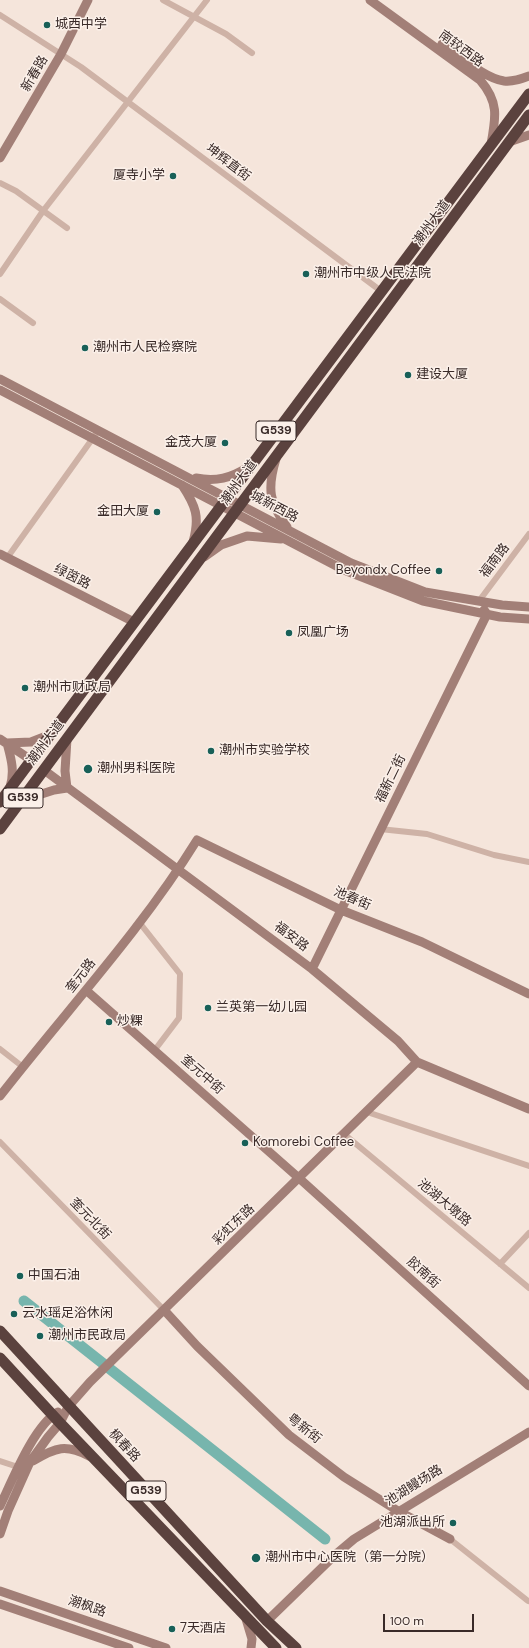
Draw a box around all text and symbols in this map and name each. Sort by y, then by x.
place label: 城西中学 [55,17,107,33]
marker: 城西中学 [42,20,52,30]
street label: 南较西路 [435,27,487,71]
street label: 新春路 [18,53,52,95]
street label: 坤辉直街 [203,141,253,185]
place label: 厦寺小学 [113,168,165,184]
marker: 厦寺小学 [168,171,178,181]
street label: 潮州大道 [410,197,454,249]
place label: 潮州市中级人民法院 [314,266,431,282]
marker: 潮州市中级人民法院 [301,269,311,279]
place label: 潮州市人民检察院 [93,340,197,356]
marker: 潮州市人民检察院 [80,343,90,353]
place label: 建设大厦 [416,367,468,383]
marker: 建设大厦 [403,370,413,380]
road number: G539 [256,421,296,441]
place label: 金茂大厦 [165,435,217,451]
marker: 金茂大厦 [220,438,230,448]
street label: 潮州大道 [217,457,261,509]
street label: 城新西路 [247,488,301,526]
place label: 金田大厦 [97,504,149,520]
marker: 金田大厦 [152,507,162,517]
street label: 福南路 [477,541,513,581]
street label: 绿茵路 [51,561,93,593]
place label: Beyondx Coffee [336,563,431,579]
marker: Beyondx Coffee [434,566,444,576]
place label: 凤凰广场 [297,625,349,641]
marker: 凤凰广场 [284,628,294,638]
place label: 潮州市财政局 [33,680,111,696]
marker: 潮州市财政局 [20,683,30,693]
street label: 潮州大道 [24,718,68,768]
place label: 潮州市实验学校 [219,743,310,759]
marker: 潮州市实验学校 [206,746,216,756]
street label: 福新二街 [373,752,409,806]
place label: 潮州男科医院 [97,761,175,777]
marker: 潮州男科医院 [82,763,94,775]
road number: G539 [3,788,43,808]
street label: 池春街 [331,884,373,914]
street label: 福安路 [271,919,311,955]
street label: 奎元路 [63,956,99,996]
place label: 兰英第一幼儿园 [216,1000,307,1016]
marker: 兰英第一幼儿园 [203,1003,213,1013]
place label: 炒粿 [117,1014,143,1030]
marker: 炒粿 [104,1017,114,1027]
street label: 奎元中街 [177,1052,227,1098]
place label: Komorebi Coffee [253,1135,354,1151]
marker: Komorebi Coffee [240,1138,250,1148]
street label: 池湖大墩路 [414,1176,474,1230]
street label: 奎元北街 [66,1195,114,1243]
street label: 彩虹东路 [210,1201,258,1249]
street label: 胶南街 [403,1254,443,1292]
place label: 中国石油 [28,1268,80,1284]
marker: 中国石油 [15,1271,25,1281]
place label: 云水瑶足浴休闲 [22,1306,113,1322]
marker: 云水瑶足浴休闲 [9,1309,19,1319]
place label: 潮州市民政局 [48,1328,126,1344]
marker: 潮州市民政局 [35,1331,45,1341]
street label: 粤新街 [284,1411,324,1447]
street label: 枫春路 [105,1426,143,1466]
street label: 池湖鳗场路 [382,1462,446,1510]
road number: G539 [126,1481,166,1501]
place label: 池湖派出所 [380,1515,445,1531]
marker: 池湖派出所 [448,1518,458,1528]
place label: 潮州市中心医院（第一分院） [265,1550,434,1566]
marker: 潮州市中心医院（第一分院） [250,1552,262,1564]
street label: 潮枫路 [66,1593,108,1621]
scale bar [385,1606,476,1632]
text: 100 m [390,1613,424,1629]
place label: 7天酒店 [180,1621,226,1637]
marker: 7天酒店 [167,1624,177,1634]

